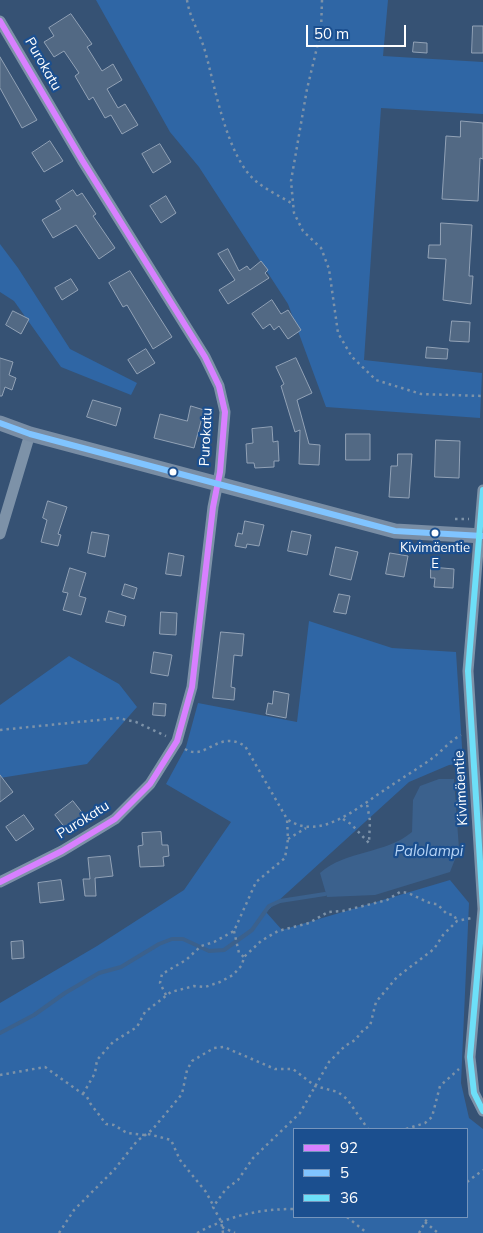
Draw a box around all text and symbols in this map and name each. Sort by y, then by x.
scale bar [308,15,408,47]
text: 50 m [314,24,349,43]
street label: Purokatu [21,34,65,94]
street label: Purokatu [196,407,216,467]
unlabelled marker [168,467,178,477]
marker: Kivimäentie E [430,528,440,538]
place label: Kivimäentie E [400,540,470,571]
street label: Kivimäentie [451,750,471,826]
street label: Purokatu [54,797,112,843]
water label: Palolampi [395,842,463,860]
legend [293,1128,468,1218]
text: 92 [340,1138,358,1157]
text: 5 [340,1163,349,1182]
text: 36 [340,1188,358,1207]

